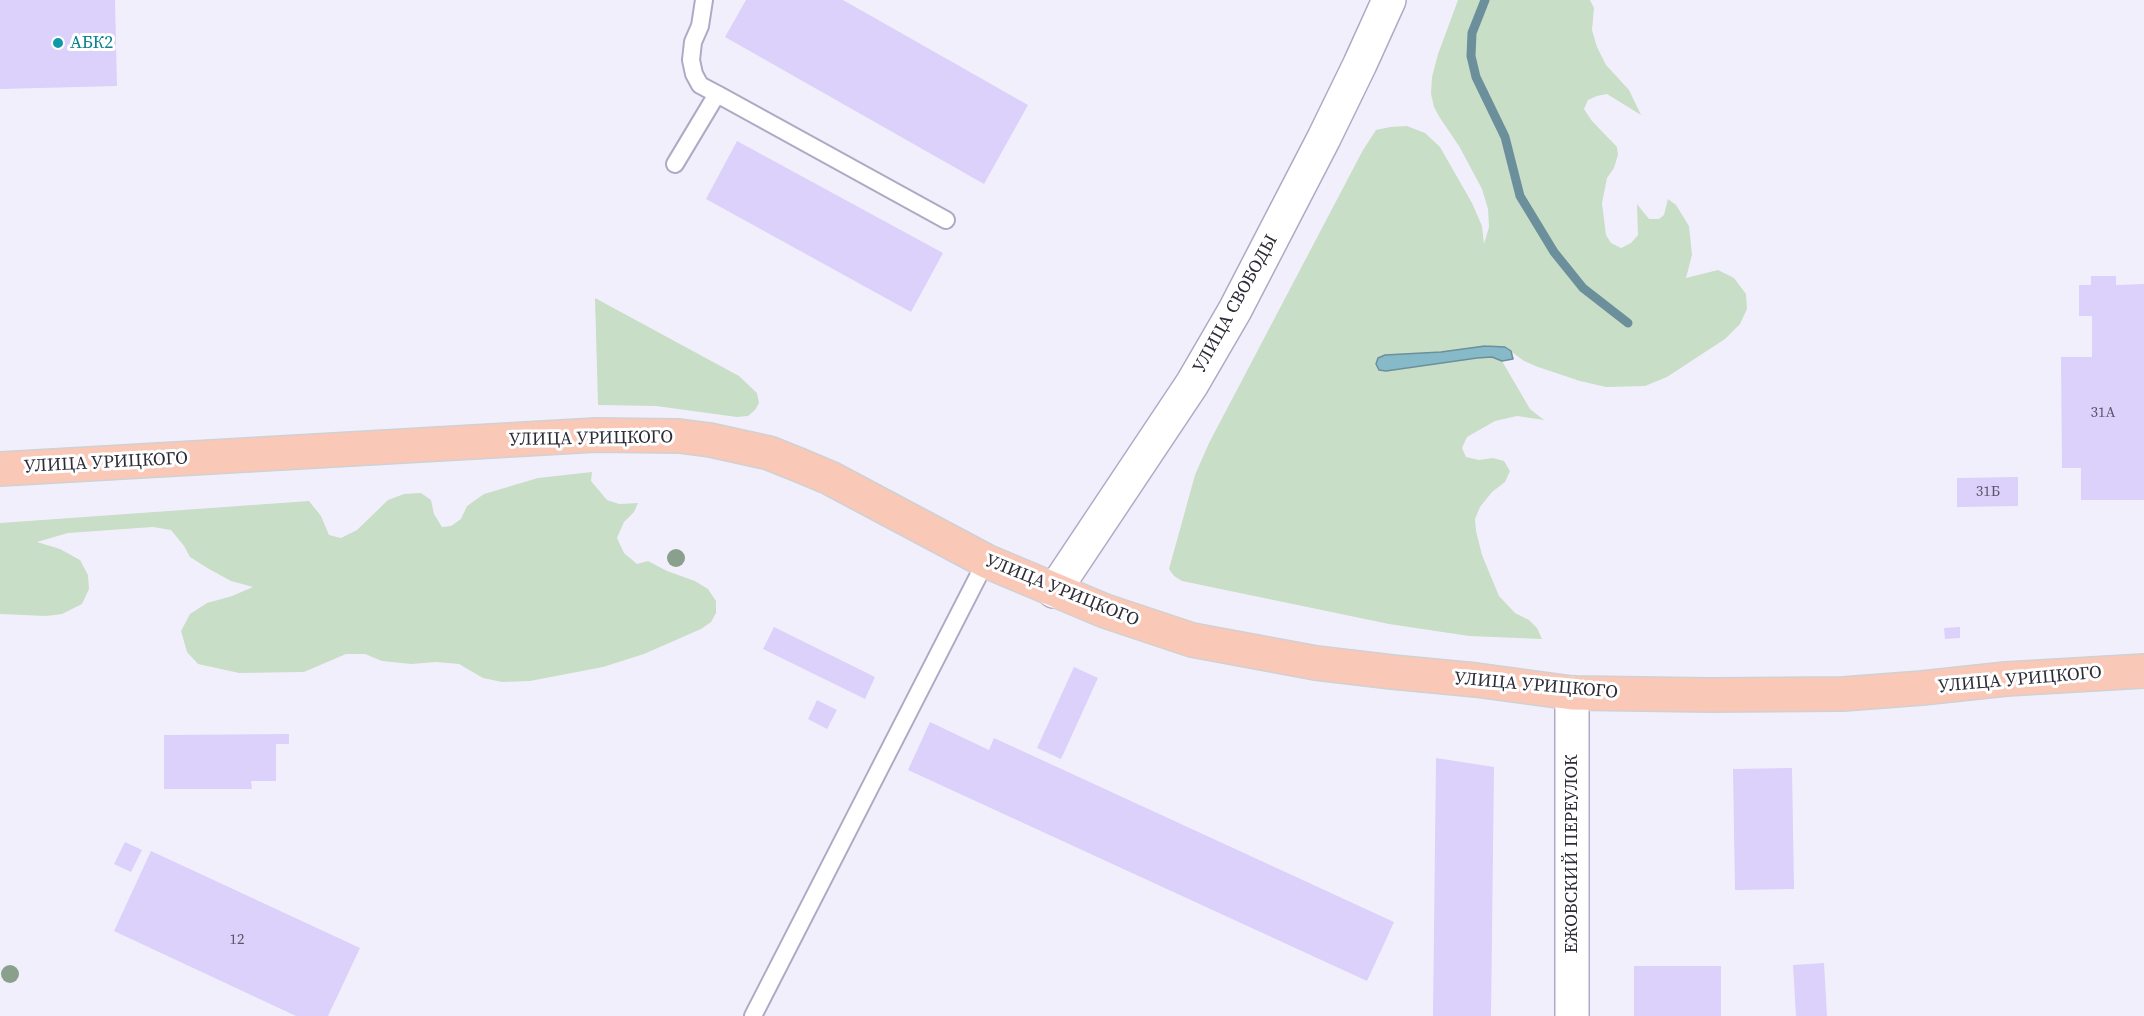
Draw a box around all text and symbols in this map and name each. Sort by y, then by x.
place label: АБК2 [70,32,113,54]
marker: АБК2 [51,36,65,50]
street label: УЛИЦА СВОБОДЫ [1189,231,1283,377]
house number: 31А [2091,404,2115,422]
street label: УЛИЦА УРИЦКОГО [509,427,673,451]
street label: УЛИЦА УРИЦКОГО [23,448,189,478]
house number: 31Б [1976,483,2000,501]
street label: УЛИЦА УРИЦКОГО [982,550,1142,632]
street label: УЛИЦА УРИЦКОГО [1937,662,2103,698]
street label: УЛИЦА УРИЦКОГО [1453,668,1619,704]
street label: ЕЖОВСКИЙ ПЕРЕУЛОК [1561,754,1583,954]
house number: 12 [230,931,244,949]

